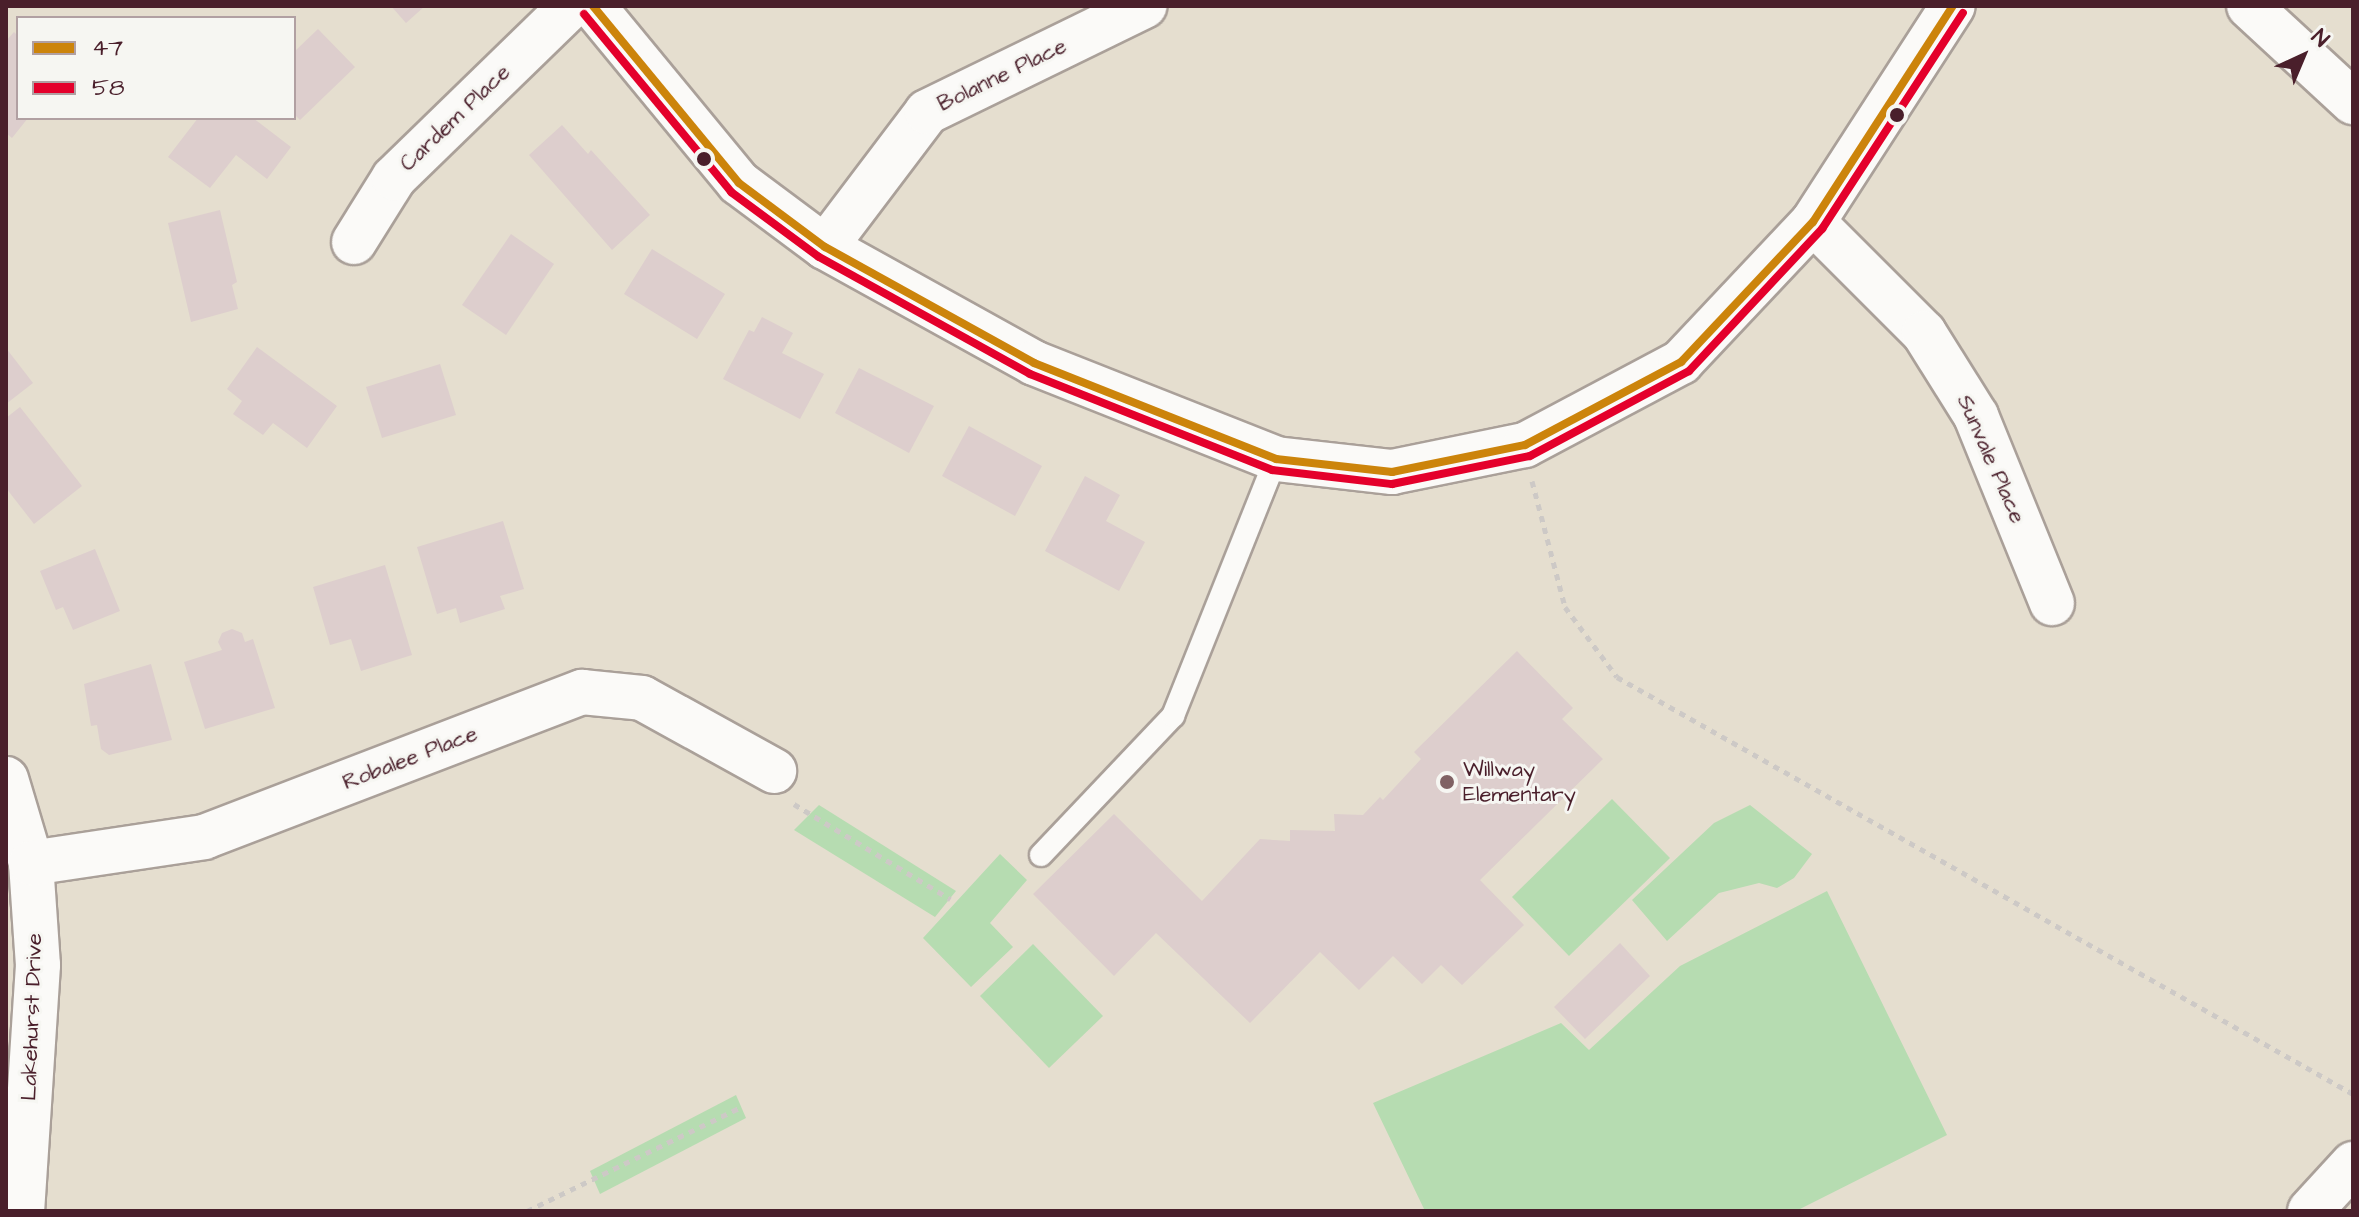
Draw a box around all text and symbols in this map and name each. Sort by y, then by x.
legend [16,16,296,120]
north arrow [2263,16,2343,96]
text: N [2304,22,2336,54]
text: 47 [92,31,123,65]
street label: Bolanne Place [933,32,1071,118]
street label: Cardem Place [395,59,515,177]
text: 58 [92,71,125,105]
unlabelled marker [1889,107,1905,123]
unlabelled marker [696,151,712,167]
street label: Sunvale Place [1951,391,2031,527]
street label: Robalee Place [339,720,481,796]
place label: Willway Elementary [1463,756,1576,808]
marker: Willway Elementary [1438,773,1456,791]
street label: Lakehurst Drive [16,933,48,1101]

